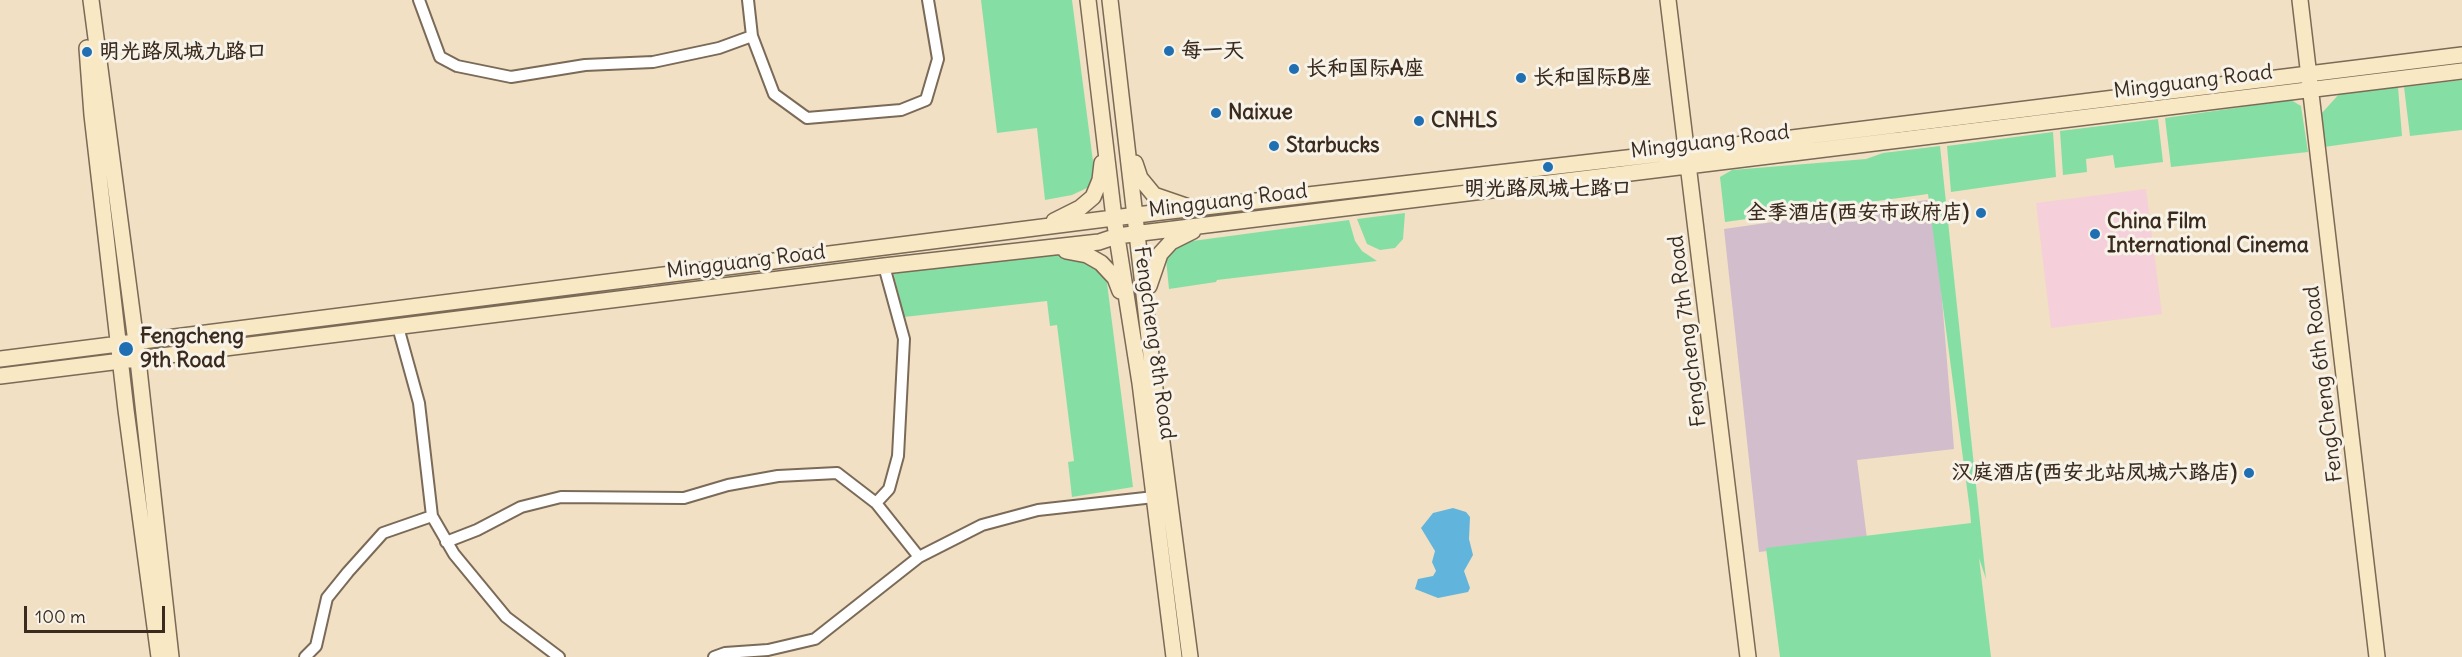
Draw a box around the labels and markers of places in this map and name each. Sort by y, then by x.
place label: 每一天 [1181,38,1244,64]
place label: 明光路凤城九路口 [99,39,267,65]
marker: 每一天 [1162,44,1176,58]
marker: 明光路凤城九路口 [80,45,94,59]
place label: 长和国际A座 [1306,56,1424,82]
marker: 长和国际A座 [1287,62,1301,76]
place label: 长和国际B座 [1533,65,1652,91]
marker: 长和国际B座 [1514,71,1528,85]
place label: Naixue [1228,100,1293,126]
marker: Naixue [1209,106,1223,120]
place label: CNHLS [1431,108,1498,134]
marker: CNHLS [1412,114,1426,128]
place label: Starbucks [1286,133,1380,159]
marker: Starbucks [1267,139,1281,153]
marker: 明光路凤城七路口 [1541,160,1555,174]
place label: 明光路凤城七路口 [1464,176,1632,202]
place label: 全季酒店(西安市政府店) [1746,200,1969,226]
marker: 全季酒店(西安市政府店) [1974,206,1988,220]
place label: China Film International Cinema [2107,209,2309,259]
marker: China Film International Cinema [2088,227,2102,241]
place label: Fengcheng 9th Road [140,324,244,374]
marker: Fengcheng 9th Road [117,340,135,358]
place label: 汉庭酒店(西安北站凤城六路店) [1951,460,2237,486]
marker: 汉庭酒店(西安北站凤城六路店) [2242,466,2256,480]

